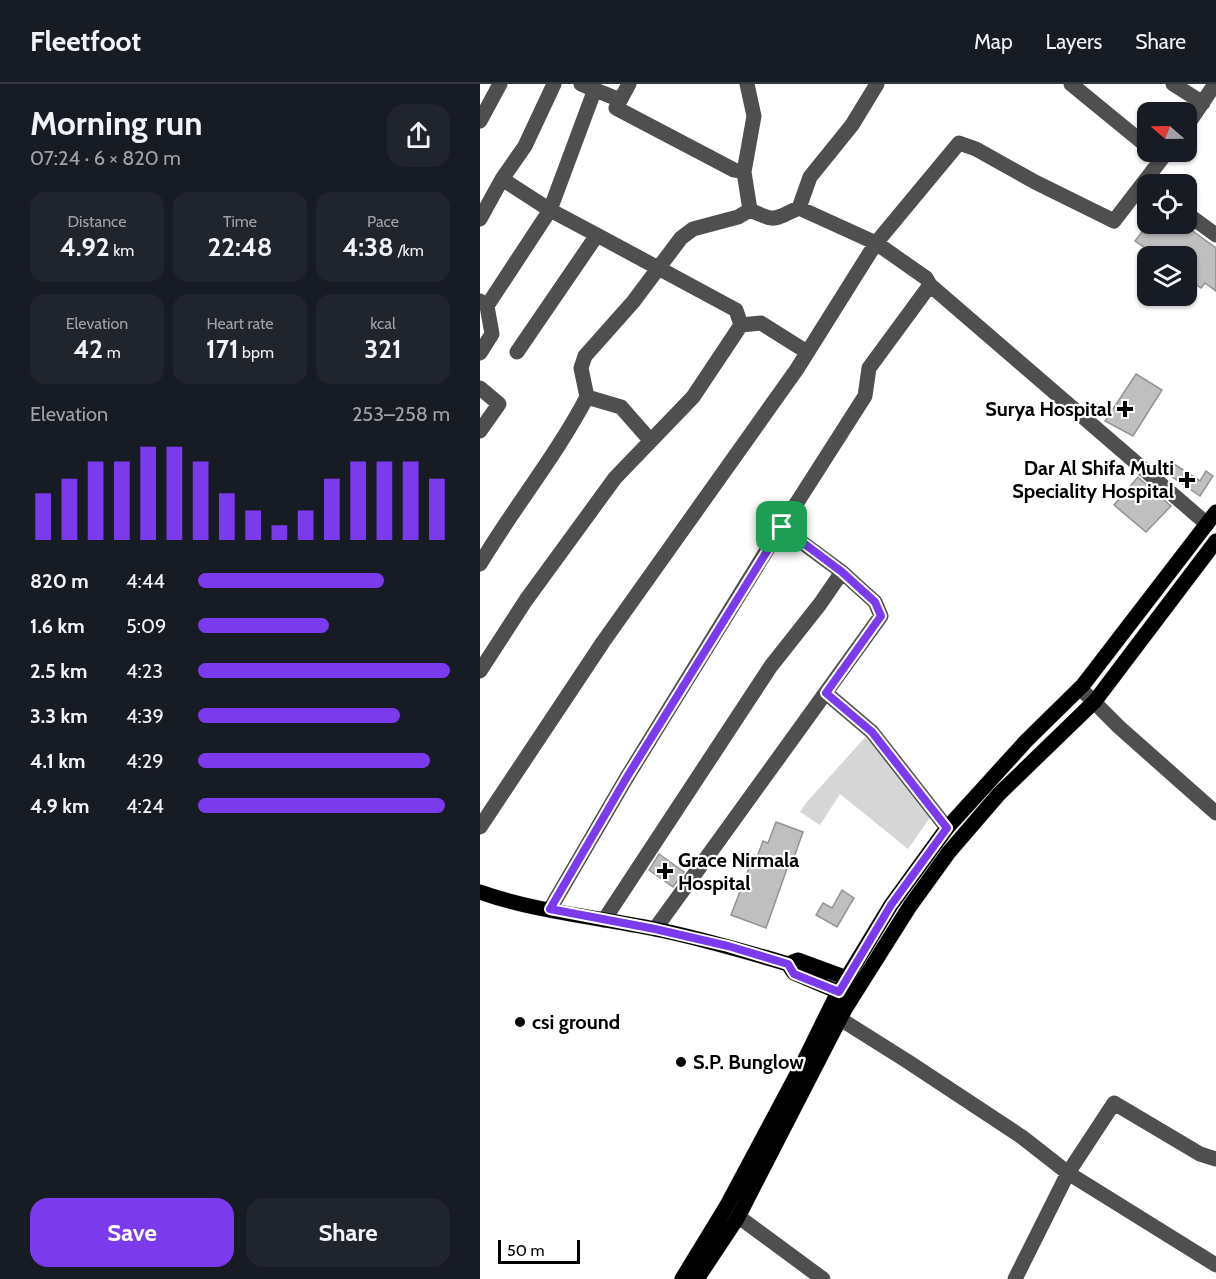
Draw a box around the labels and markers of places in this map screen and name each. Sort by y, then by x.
place label: Surya Hospital [985,397,1112,421]
marker: Surya Hospital [1116,400,1134,418]
place label: Dar Al Shifa Multi Speciality Hospital [1012,456,1174,503]
marker: Dar Al Shifa Multi Speciality Hospital [1178,471,1196,489]
pin [756,501,807,552]
place label: Grace Nirmala Hospital [678,848,799,895]
marker: Grace Nirmala Hospital [656,862,674,880]
place label: csi ground [532,1010,620,1034]
marker: csi ground [513,1015,527,1029]
place label: S.P. Bunglow [693,1050,804,1074]
marker: S.P. Bunglow [674,1055,688,1069]

